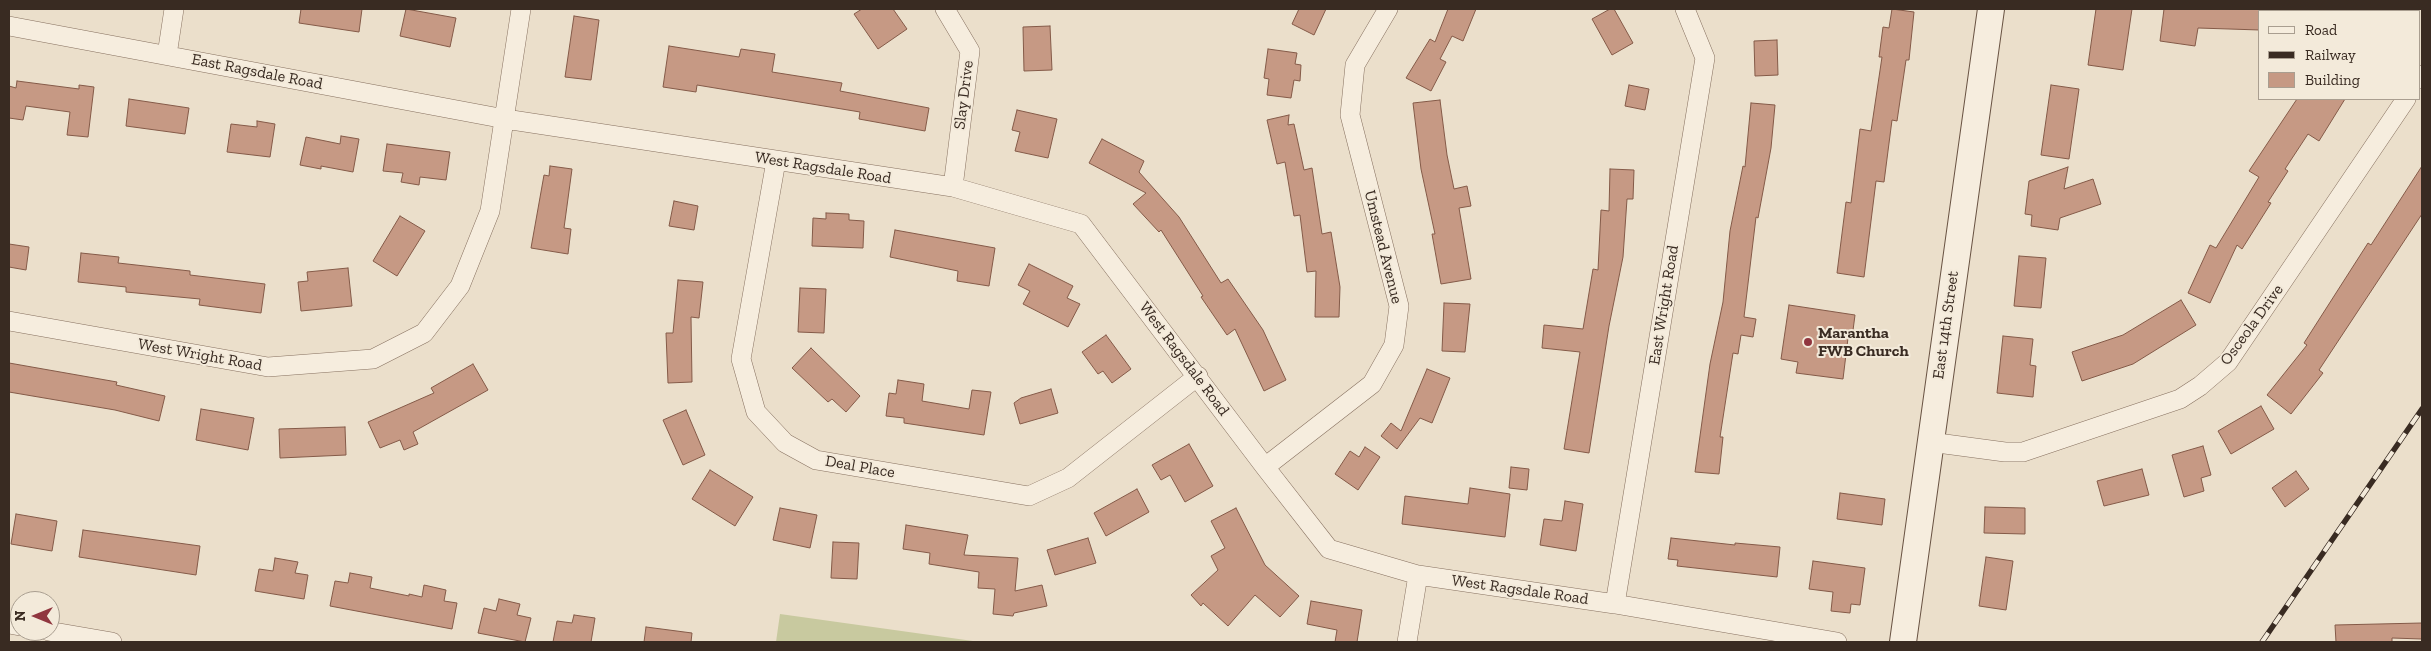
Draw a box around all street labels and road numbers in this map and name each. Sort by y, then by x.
street label: East Ragsdale Road [190,50,324,94]
street label: Slay Drive [950,59,978,131]
street label: West Ragsdale Road [753,148,893,188]
street label: Umstead Avenue [1360,188,1406,306]
street label: East Wright Road [1645,244,1683,366]
street label: East 14th Street [1929,270,1963,380]
street label: Osceola Drive [2216,281,2288,369]
street label: West Ragsdale Road [1135,298,1233,420]
street label: West Wright Road [137,335,263,375]
street label: Deal Place [824,451,896,483]
street label: West Ragsdale Road [1450,571,1590,609]

